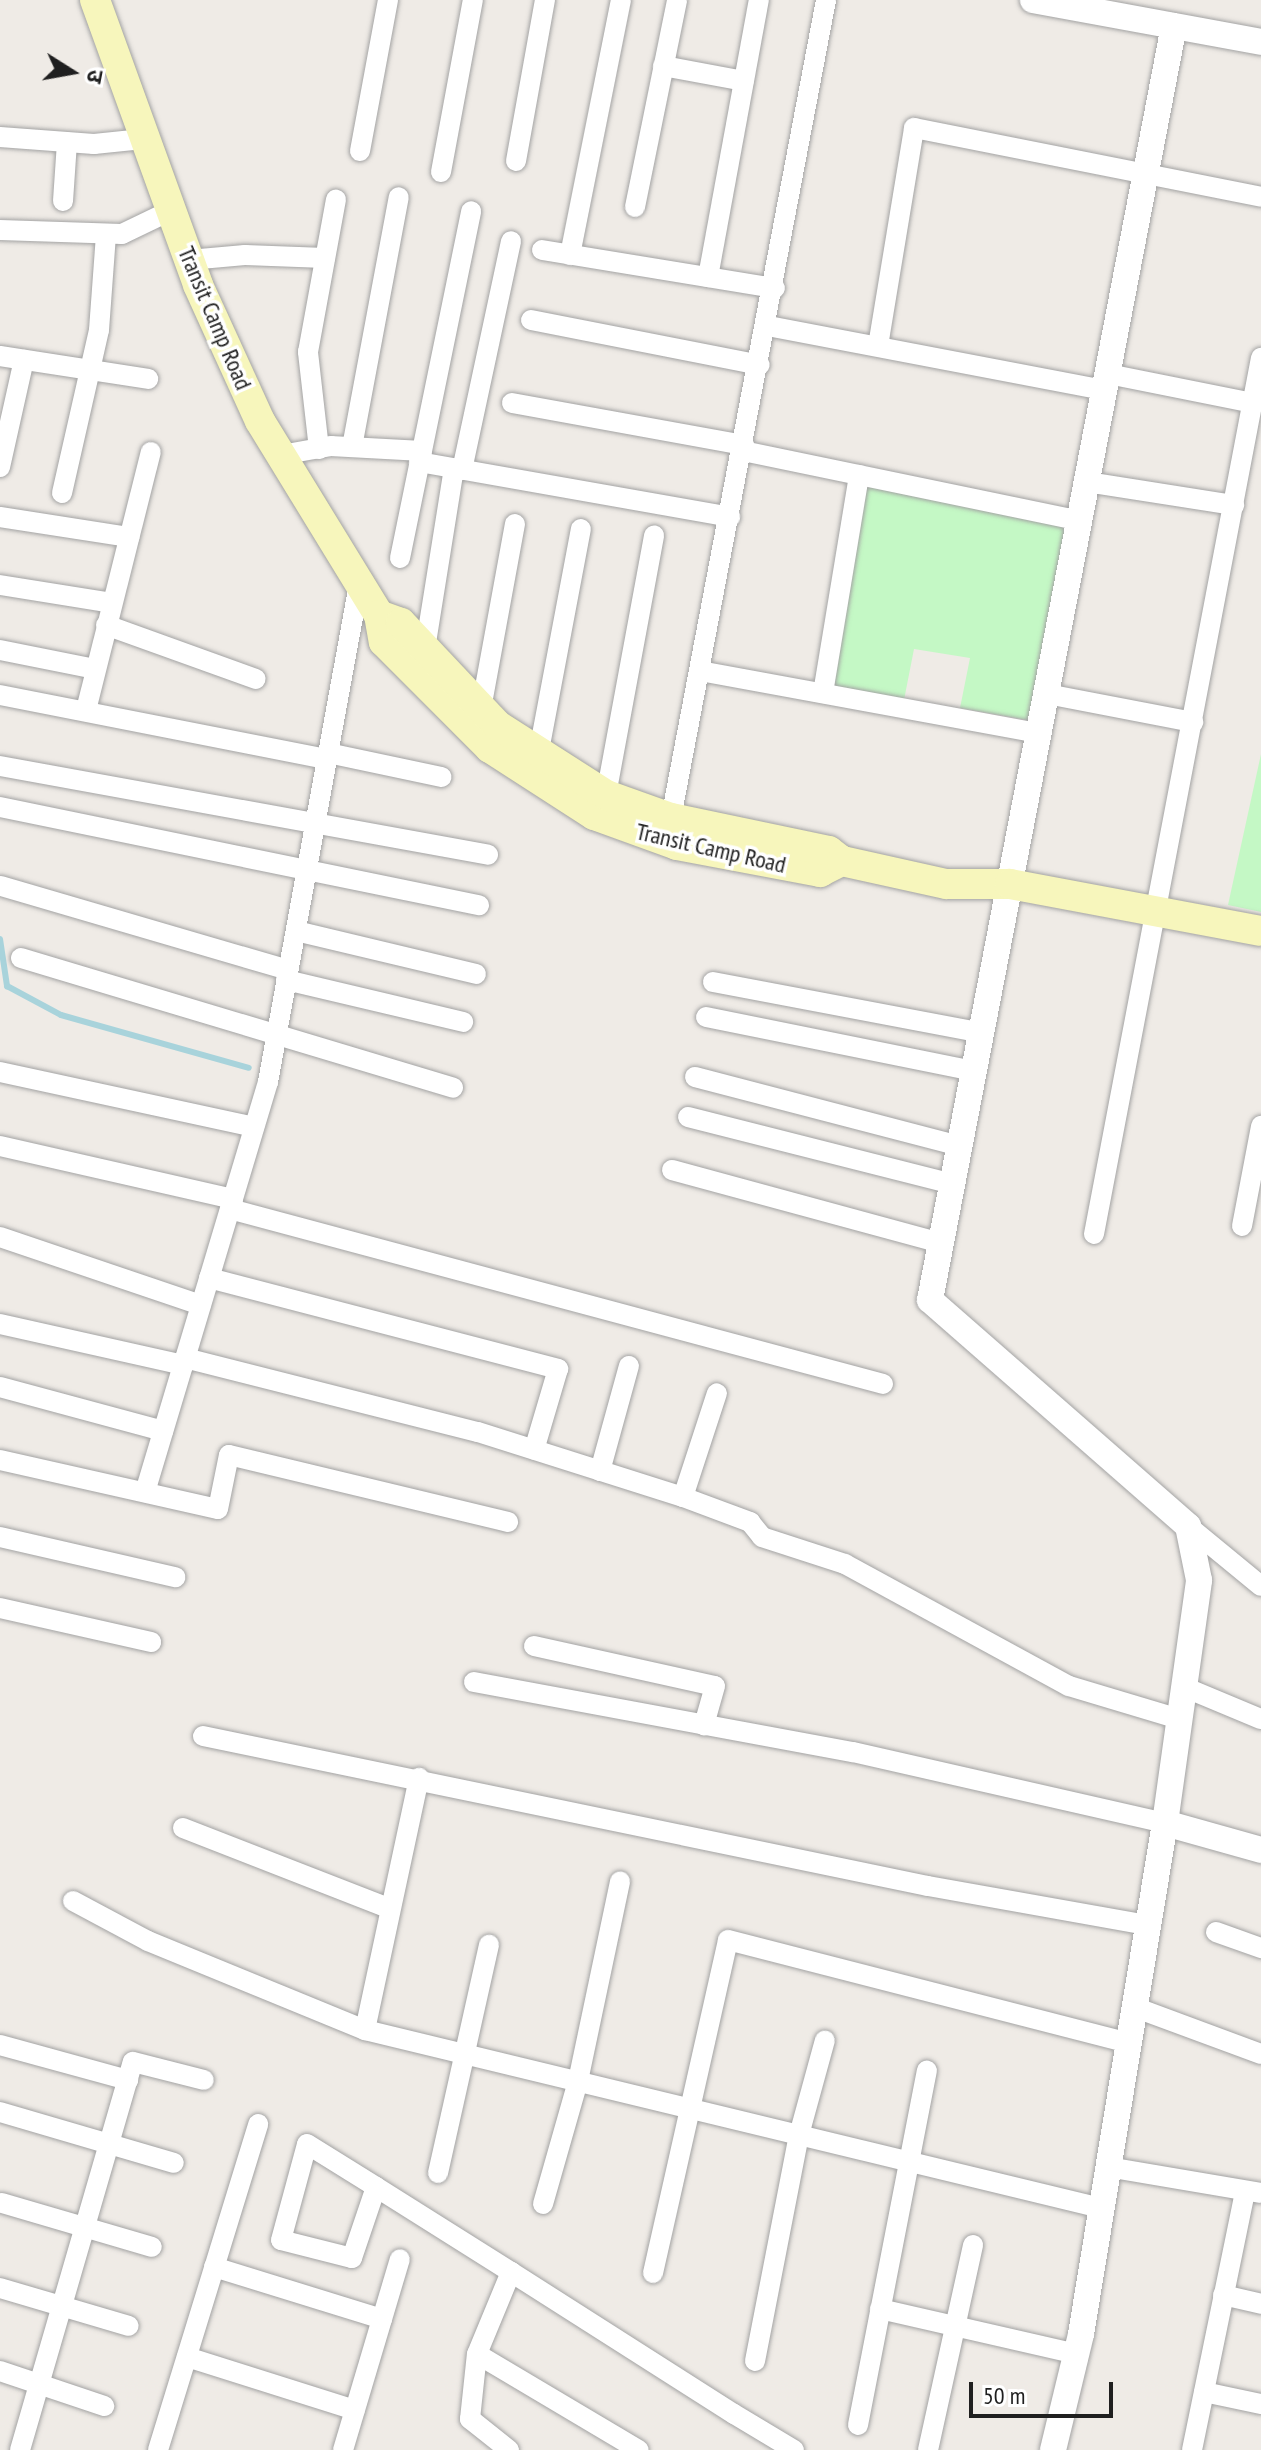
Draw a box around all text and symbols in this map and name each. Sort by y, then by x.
north arrow [32,32,112,112]
text: उ [81,68,111,86]
street label: Transit Camp Road [172,242,258,394]
street label: Transit Camp Road [633,817,789,879]
scale bar [973,2366,1117,2416]
text: 50 m [983,2380,1025,2411]

